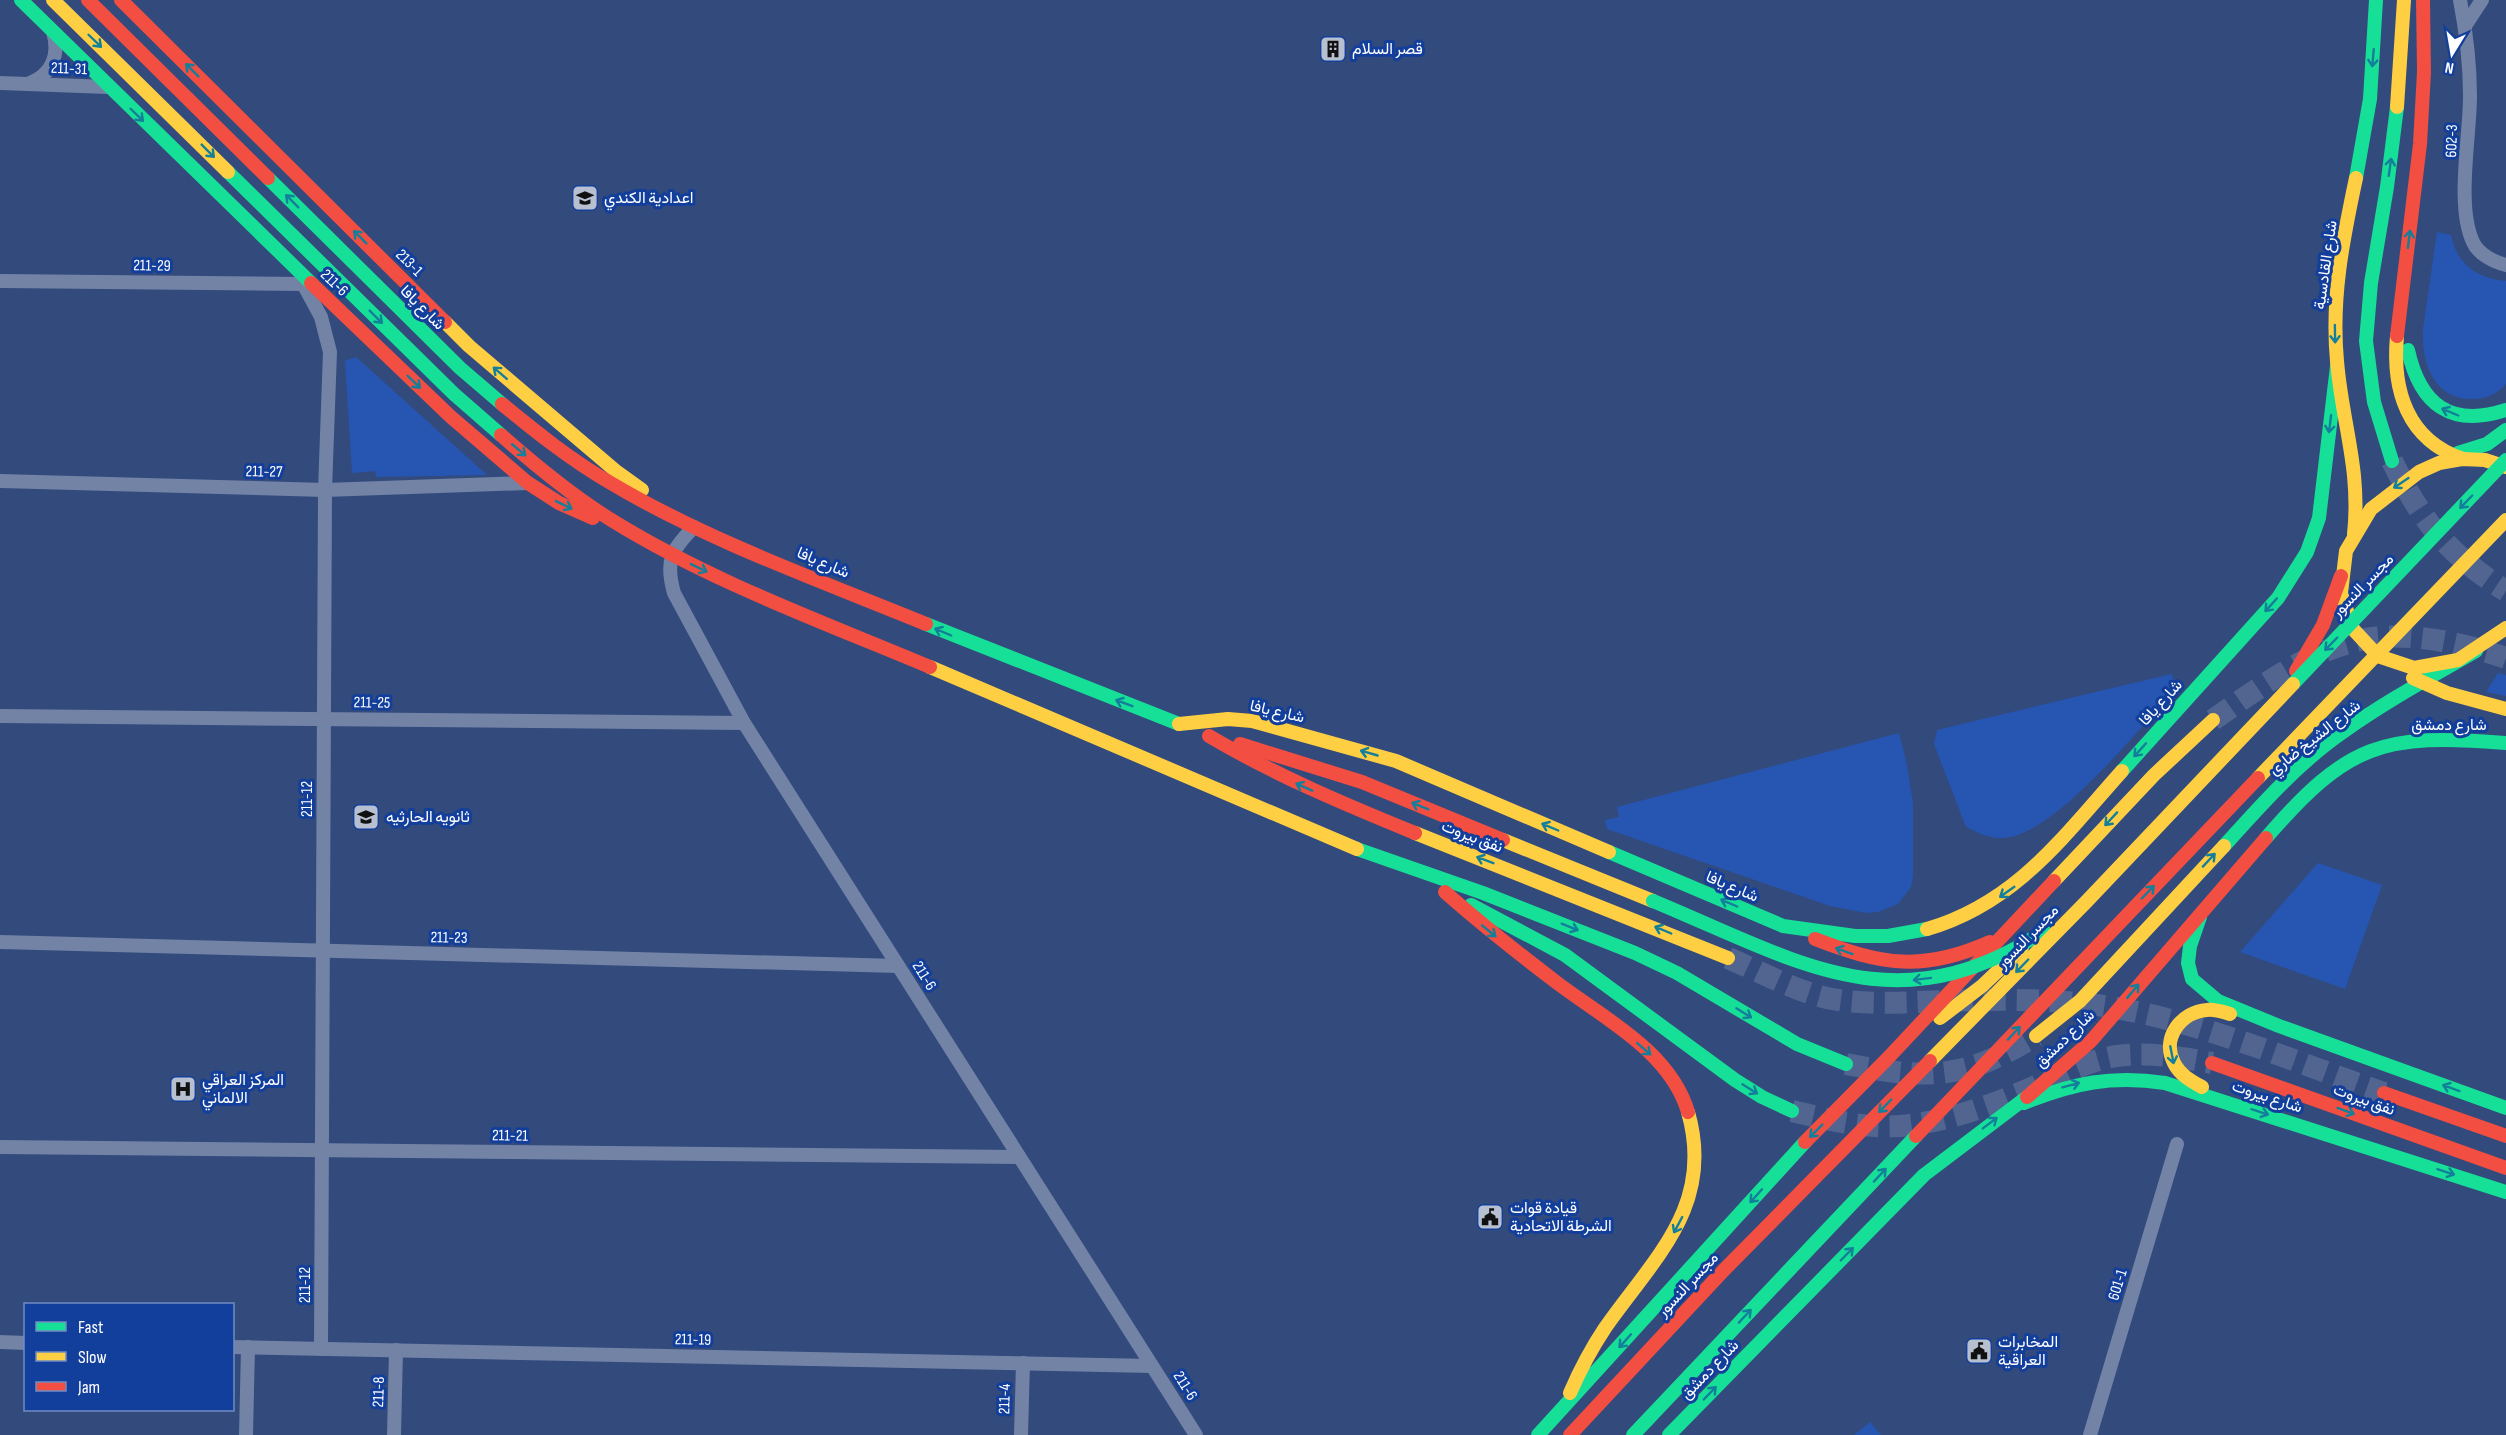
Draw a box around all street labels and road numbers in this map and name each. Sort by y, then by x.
street label: 211-31 [51,59,88,79]
street label: 602-3 [2442,124,2462,158]
street label: شارع القادسية [2310,219,2343,311]
street label: 213-1 [392,246,427,281]
street label: 211-29 [133,256,171,276]
street label: 211-6 [316,265,352,301]
street label: شارع يافا [395,282,448,335]
street label: 211-27 [245,462,283,482]
street label: شارع يافا [793,543,852,583]
street label: مجسر النسور [2327,550,2398,623]
street label: شارع يافا [2135,676,2187,731]
street label: 211-25 [353,693,391,713]
street label: شارع الشيخ ضاري [2265,696,2366,782]
street label: شارع يافا [1248,697,1306,728]
street label: شارع دمشق [2411,716,2487,736]
street label: 211-12 [298,781,317,817]
street label: نفق بيروت [1439,817,1505,857]
street label: شارع يافا [1702,867,1761,907]
street label: مجسر النسور [1992,901,2063,974]
street label: 211-23 [430,928,468,948]
street label: 211-6 [908,958,940,994]
street label: شارع دمشق [2031,1006,2099,1073]
street label: شارع بيروت [2229,1077,2305,1118]
street label: نفق بيروت [2331,1080,2397,1120]
street label: 211-21 [492,1126,529,1146]
street label: مجسر النسور [1653,1249,1723,1322]
street label: 211-12 [296,1267,315,1303]
street label: 601-1 [2104,1267,2132,1303]
street label: 211-19 [675,1330,711,1350]
street label: شارع دمشق [1677,1336,1744,1404]
street label: 211-6 [1169,1368,1201,1404]
street label: 211-8 [369,1376,389,1408]
street label: 211-4 [995,1383,1015,1414]

